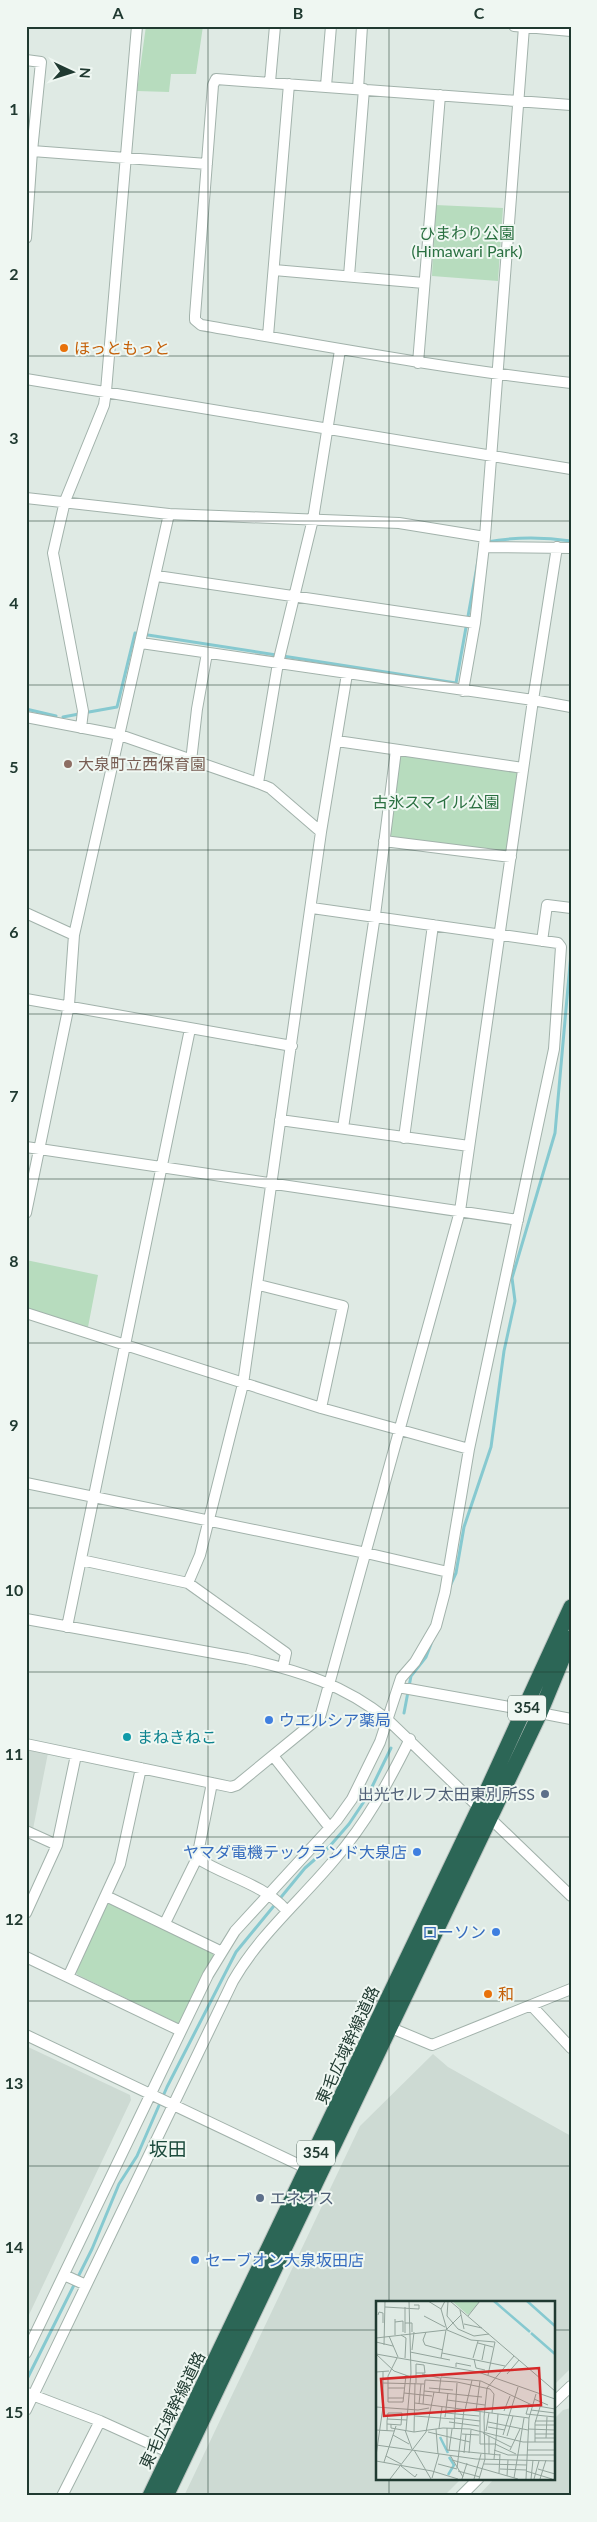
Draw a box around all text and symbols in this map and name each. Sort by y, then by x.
text: A [111,3,124,22]
text: B [293,3,303,22]
text: C [474,3,485,22]
north arrow [48,48,98,98]
text: N [77,67,94,79]
text: 1 [9,99,19,118]
park label: ひまわり公園 (Himawari Park) [412,223,522,260]
text: 2 [9,264,19,283]
place label: ほっともっと [74,338,170,357]
marker: ほっともっと [58,342,70,354]
text: 3 [9,428,19,447]
text: 4 [9,593,19,612]
place label: 大泉町立西保育園 [78,754,206,773]
text: 5 [9,757,19,776]
marker: 大泉町立西保育園 [62,758,74,770]
park label: 古氷スマイル公園 [372,792,500,811]
text: 6 [9,922,19,941]
text: 7 [9,1086,19,1105]
text: 8 [9,1251,19,1270]
text: 9 [9,1415,19,1434]
text: 10 [5,1580,23,1599]
road number: 354 [508,1696,546,1720]
place label: ウエルシア薬局 [279,1710,391,1729]
marker: ウエルシア薬局 [263,1714,275,1726]
place label: まねきねこ [137,1727,217,1746]
marker: まねきねこ [121,1731,133,1743]
text: 11 [5,1744,23,1763]
place label: 出光セルフ太田東別所SS [358,1784,535,1803]
marker: 出光セルフ太田東別所SS [539,1788,551,1800]
place label: ヤマダ電機テックランド大泉店 [183,1842,407,1861]
marker: ヤマダ電機テックランド大泉店 [411,1846,423,1858]
text: 12 [5,1909,23,1928]
place label: ローソン [422,1922,486,1941]
marker: ローソン [490,1926,502,1938]
street label: 東毛広域幹線道路 [311,1983,382,2107]
place label: 和 [498,1984,514,2003]
marker: 和 [482,1988,494,2000]
text: 13 [5,2073,23,2092]
district label: 坂田 [149,2137,187,2160]
road number: 354 [297,2140,335,2166]
place label: エネオス [270,2188,334,2207]
marker: エネオス [254,2192,266,2204]
text: 14 [5,2237,23,2256]
place label: セーブオン大泉坂田店 [205,2250,364,2269]
marker: セーブオン大泉坂田店 [189,2254,201,2266]
inset map [376,2301,554,2480]
street label: 東毛広域幹線道路 [135,2348,208,2471]
text: 15 [5,2402,23,2421]

